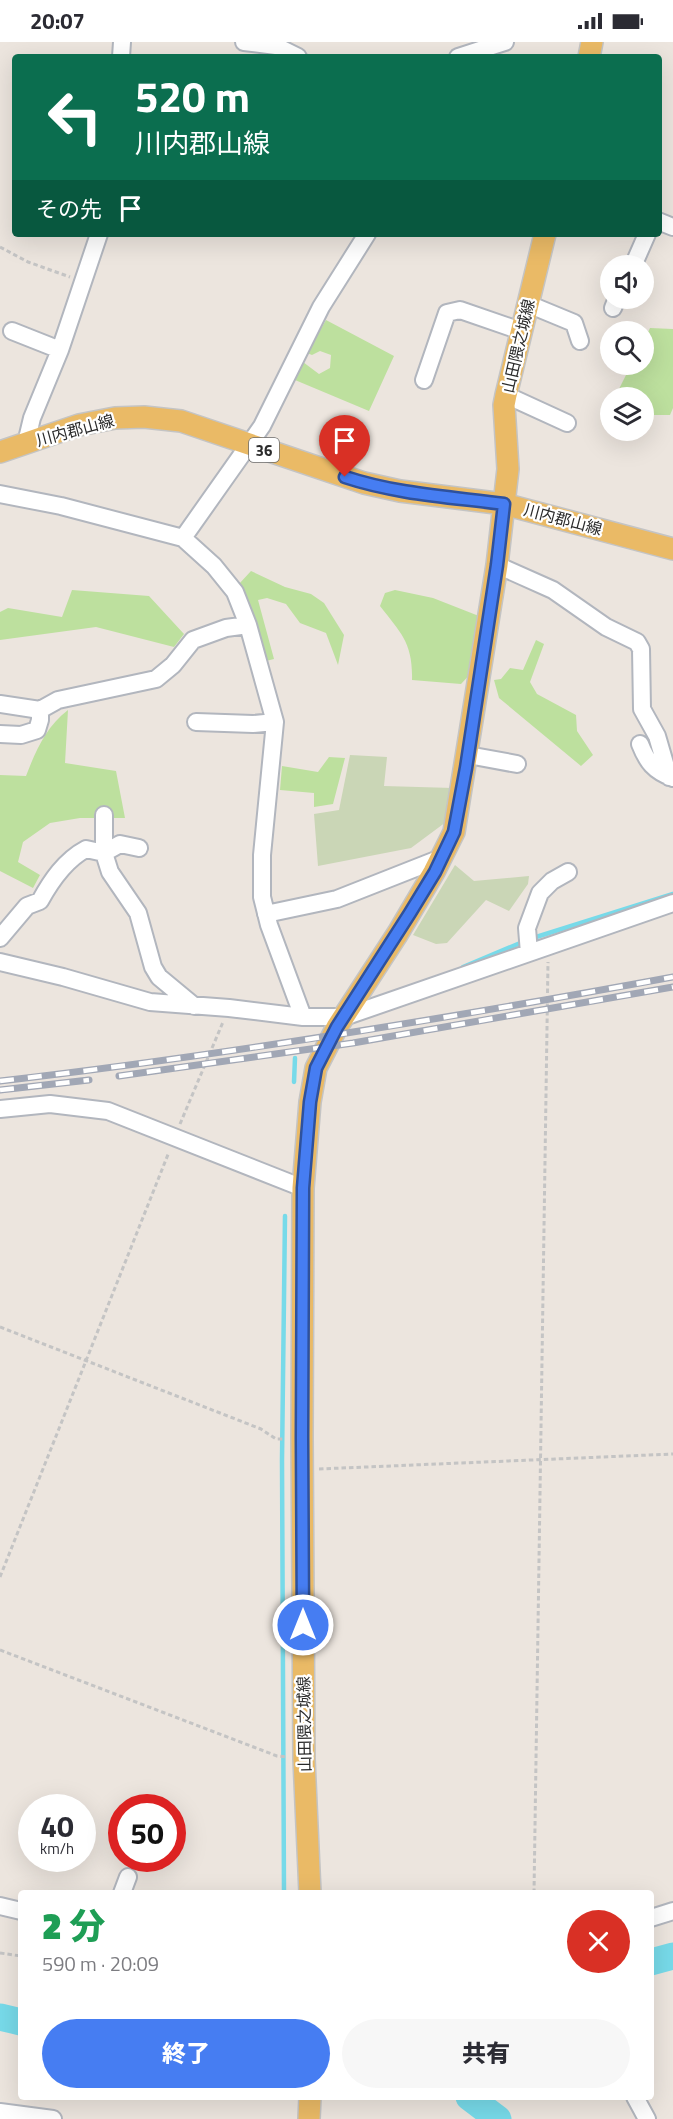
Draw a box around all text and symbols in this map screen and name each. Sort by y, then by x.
text: 20:07 [30,4,85,38]
text: 520 m [135,64,250,128]
icon: left [36,78,114,156]
text: 川内郡山線 [135,122,270,163]
text: その先 [36,192,102,226]
icon: arrive [114,192,147,225]
map controls [600,255,654,441]
button: sound [600,255,654,309]
street label: 山田隈之城線 [496,297,540,395]
button: search [600,321,654,375]
button: layers [600,387,654,441]
street label: 川内郡山線 [33,408,117,452]
pin [319,415,370,477]
icon: arrive [328,424,361,457]
road number: 36 [249,438,279,462]
street label: 川内郡山線 [521,497,605,541]
position arrow [271,1593,335,1657]
street label: 山田隈之城線 [291,1676,317,1772]
speed limit sign: 50 [108,1794,186,1872]
text: 40 [40,1803,74,1849]
text: km/h [40,1837,74,1860]
text: 2 分 [42,1898,106,1953]
button: close [567,1910,630,1973]
text: 590 m · 20:09 [42,1948,159,1979]
button: 終了 [42,2019,330,2088]
button: 共有 [342,2019,630,2088]

